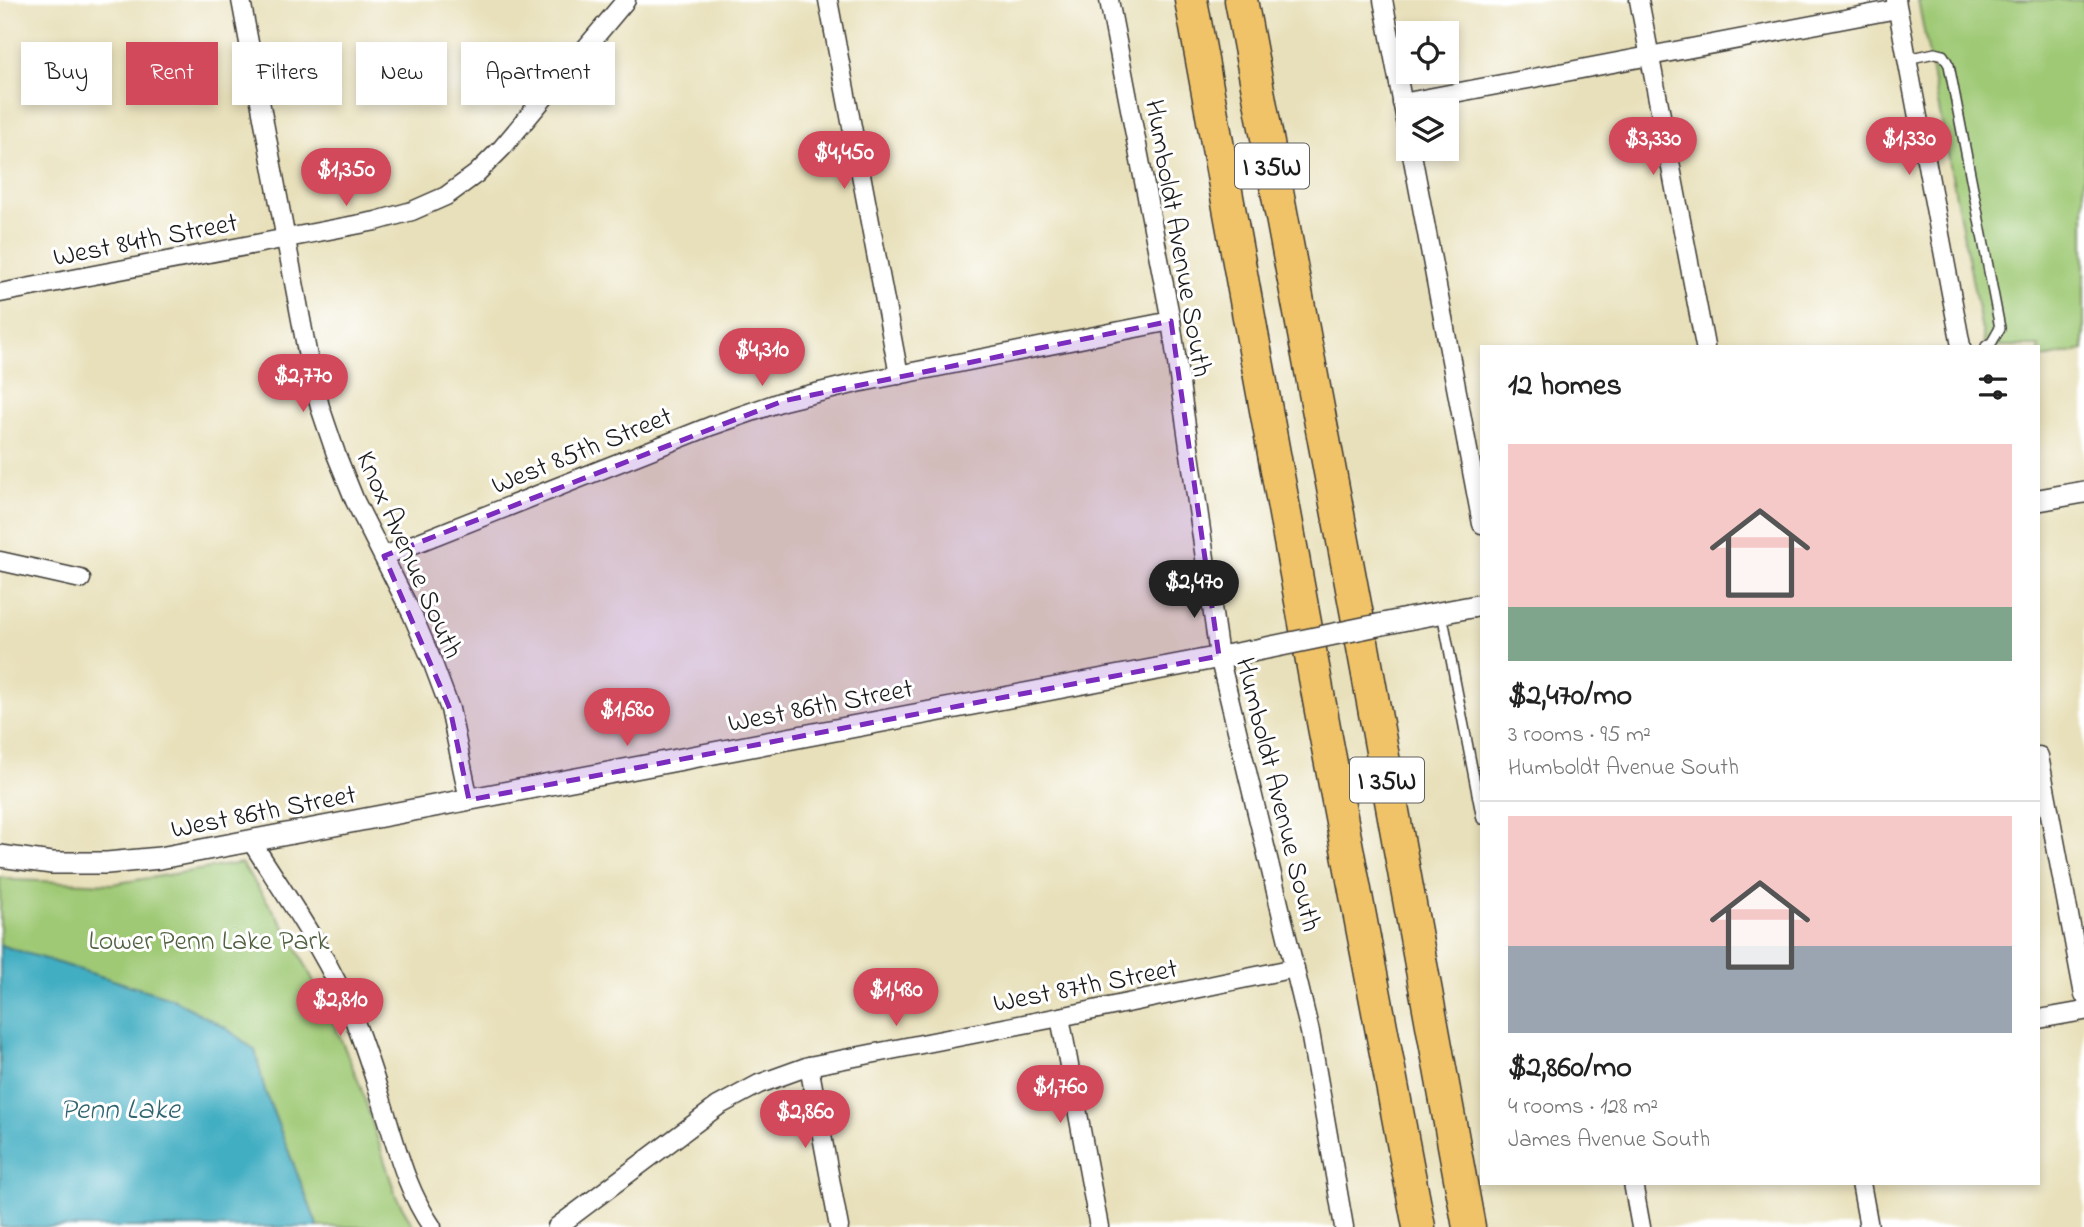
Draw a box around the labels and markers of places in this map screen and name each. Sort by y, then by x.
pin: $3,330 [1596,118,1710,177]
pin: $1,330 [1852,118,1966,177]
pin: $4,450 [787,132,901,191]
pin: $1,350 [289,148,403,208]
pin: $4,310 [705,328,819,388]
pin: $2,770 [246,354,360,414]
pin: $2,470 [1137,560,1251,620]
pin: $1,680 [570,688,684,748]
pin: $1,480 [839,968,953,1028]
pin: $2,810 [283,978,397,1038]
pin: $1,760 [1003,1066,1117,1125]
pin: $2,860 [748,1090,862,1150]

